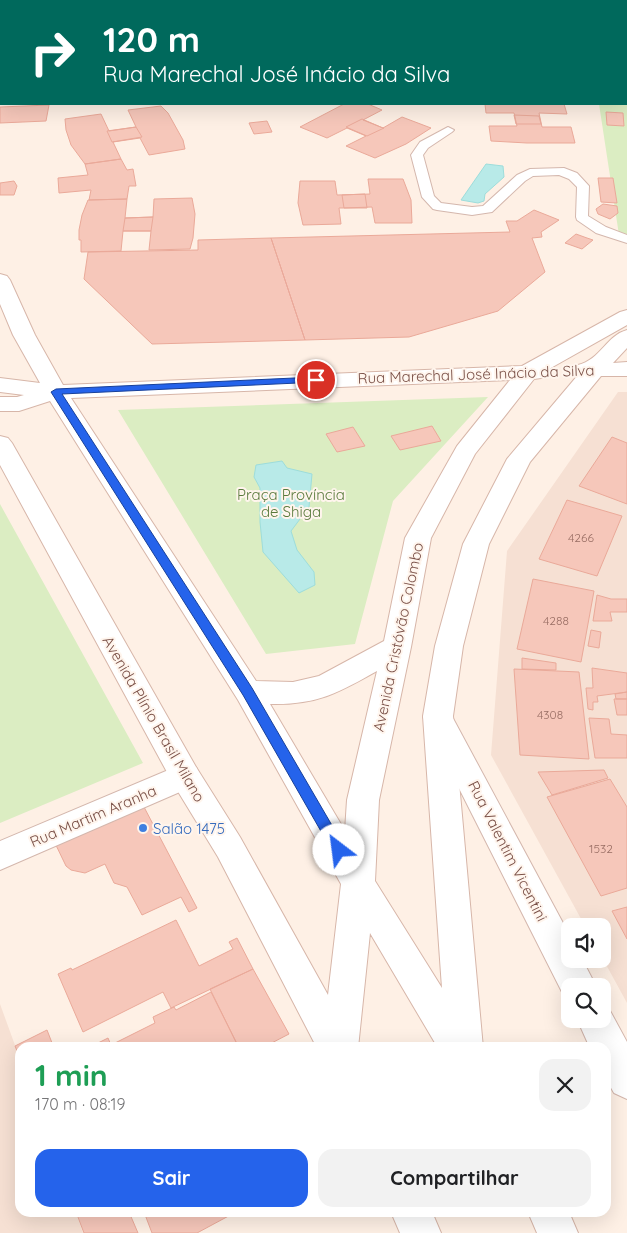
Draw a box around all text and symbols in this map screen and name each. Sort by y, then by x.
text: 120 m [103,17,200,61]
icon: right [20,20,85,85]
text: Rua Marechal José Inácio da Silva [103,60,450,88]
pin [295,359,337,401]
street label: Rua Marechal José Inácio da Silva [357,360,595,388]
icon: arrive [302,366,330,394]
park label: Praça Província de Shiga [237,485,345,521]
house number: 4266 [568,530,594,545]
street label: Avenida Cristóvão Colombo [369,541,427,733]
house number: 4288 [543,613,569,628]
street label: Avenida Plínio Brasil Milano [99,633,209,805]
house number: 4308 [537,707,563,722]
street label: Rua Valentim Vicentini [464,778,552,924]
street label: Rua Martim Aranha [27,781,159,851]
place label: Salão 1475 [153,819,225,838]
marker: Salão 1475 [137,822,149,834]
position arrow [312,823,364,875]
house number: 1532 [589,841,613,856]
map controls [561,918,611,1028]
button: sound [561,918,611,968]
button: search [561,978,611,1028]
text: 1 min [35,1056,108,1094]
button: close [539,1059,591,1111]
text: 170 m · 08:19 [35,1094,125,1114]
button: Sair [35,1149,308,1207]
button: Compartilhar [318,1149,591,1207]

